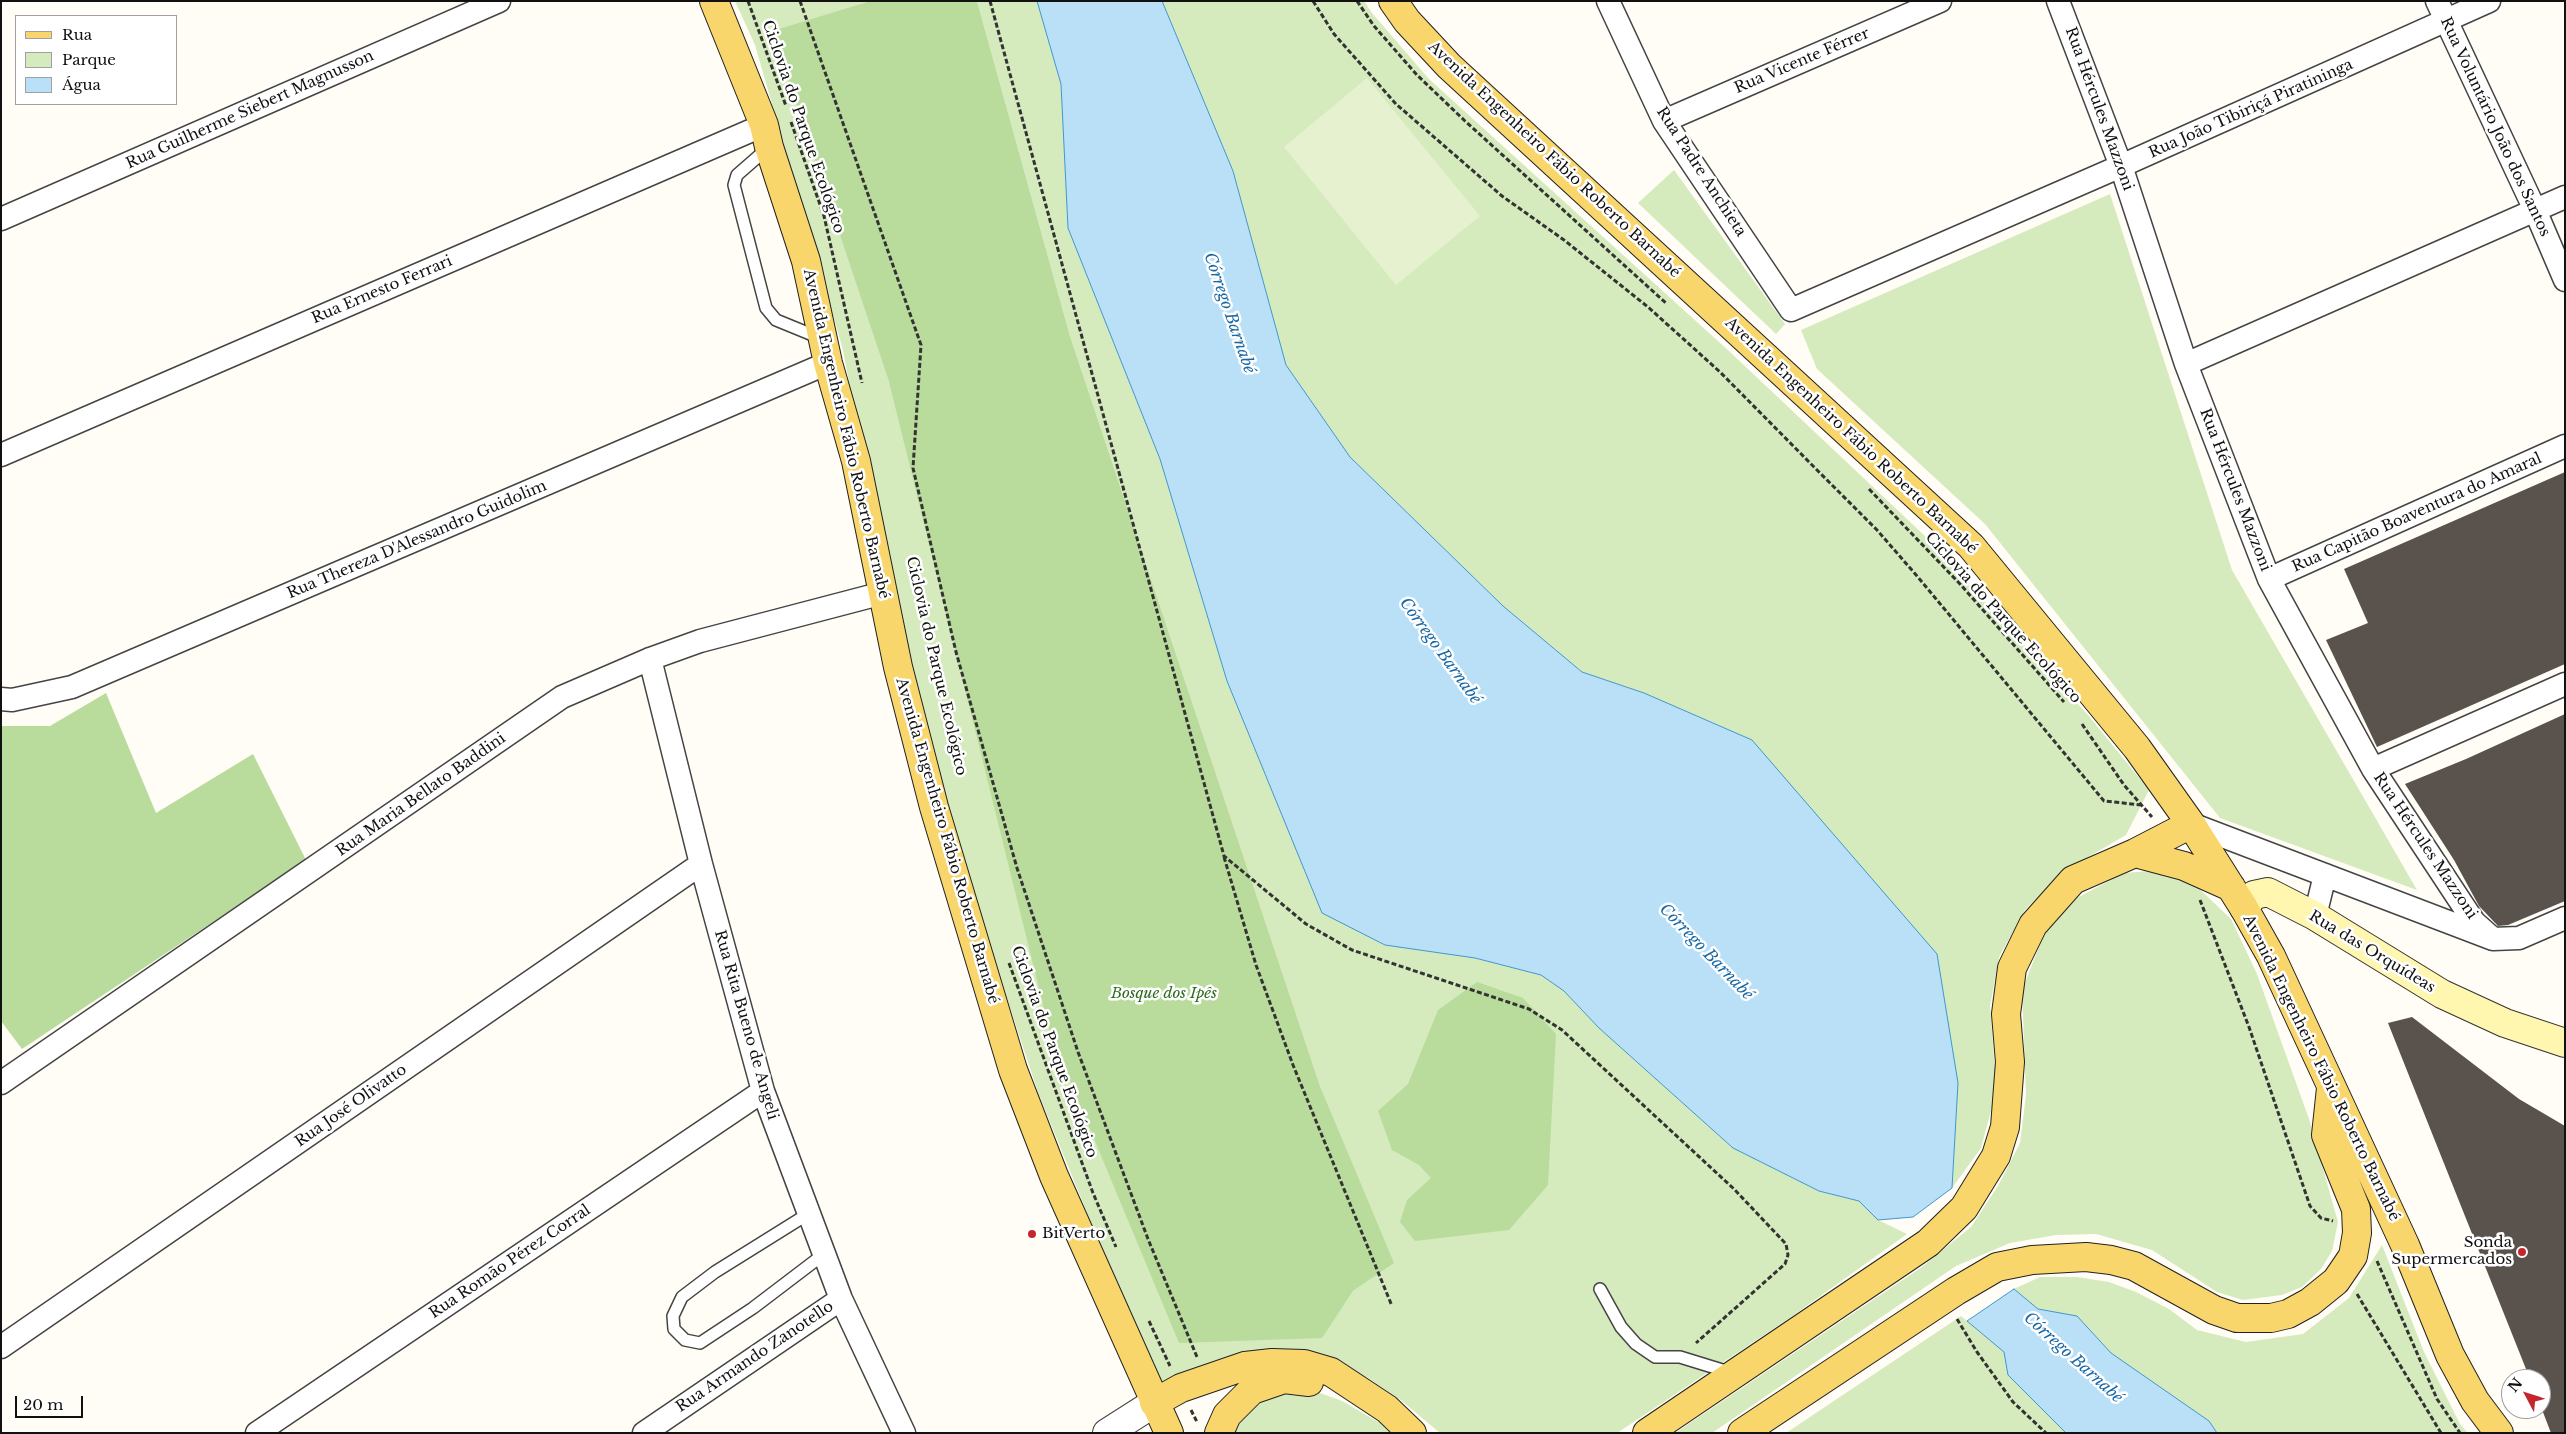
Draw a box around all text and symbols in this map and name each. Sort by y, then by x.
legend [15,15,178,105]
street label: Rua Voluntário João dos Santos [2436,15,2554,239]
street label: Ciclovia do Parque Ecológico [758,18,848,236]
street label: Rua Vicente Férrer [1732,24,1872,98]
text: Rua [62,25,92,44]
street label: Rua Hércules Mazzoni [2061,25,2137,193]
street label: Avenida Engenheiro Fábio Roberto Barnabé [1424,38,1684,282]
street label: Rua Guilherme Siebert Magnusson [123,47,377,173]
text: Parque [62,50,116,69]
street label: Rua João Tibiriçá Piratininga [2146,56,2356,162]
text: Água [62,75,101,94]
street label: Rua Padre Anchieta [1652,104,1750,240]
water label: Córrego Barnabé [1199,250,1259,376]
street label: Rua Ernesto Ferrari [309,252,455,328]
street label: Avenida Engenheiro Fábio Roberto Barnabé [799,267,893,601]
street label: Avenida Engenheiro Fábio Roberto Barnabé [1721,314,1981,558]
street label: Rua Hércules Mazzoni [2196,406,2274,574]
street label: Rua Capitão Boaventura do Amaral [2289,450,2545,576]
street label: Rua Thereza D'Alessandro Guidolim [285,477,549,603]
street label: Ciclovia do Parque Ecológico [1921,529,2085,707]
street label: Ciclovia do Parque Ecológico [902,555,970,777]
water label: Córrego Barnabé [1395,594,1485,708]
street label: Avenida Engenheiro Fábio Roberto Barnabé [892,676,1002,1006]
street label: Rua Maria Bellato Baddini [333,730,509,860]
street label: Rua Hércules Mazzoni [2369,769,2481,923]
water label: Córrego Barnabé [1655,900,1757,1004]
street label: Rua das Orquídeas [2306,907,2438,997]
street label: Avenida Engenheiro Fábio Roberto Barnabé [2239,912,2403,1224]
street label: Rua Rita Bueno de Angeli [710,928,782,1122]
street label: Ciclovia do Parque Ecológico [1007,944,1101,1160]
park label: Bosque dos Ipês [1111,985,1217,1003]
street label: Rua José Olivatto [292,1061,410,1151]
street label: Rua Romão Pérez Corral [426,1201,594,1323]
place label: BitVerto [1042,1225,1105,1243]
marker: BitVerto [1026,1228,1038,1240]
place label: Sonda Supermercados [2392,1234,2512,1269]
marker: Sonda Supermercados [2516,1246,2528,1258]
street label: Rua Armando Zanotello [673,1298,837,1416]
water label: Córrego Barnabé [2020,1309,2126,1407]
north arrow [2501,1369,2551,1419]
text: N [2504,1374,2526,1396]
scale bar [18,1386,85,1418]
text: 20 m [23,1395,63,1414]

